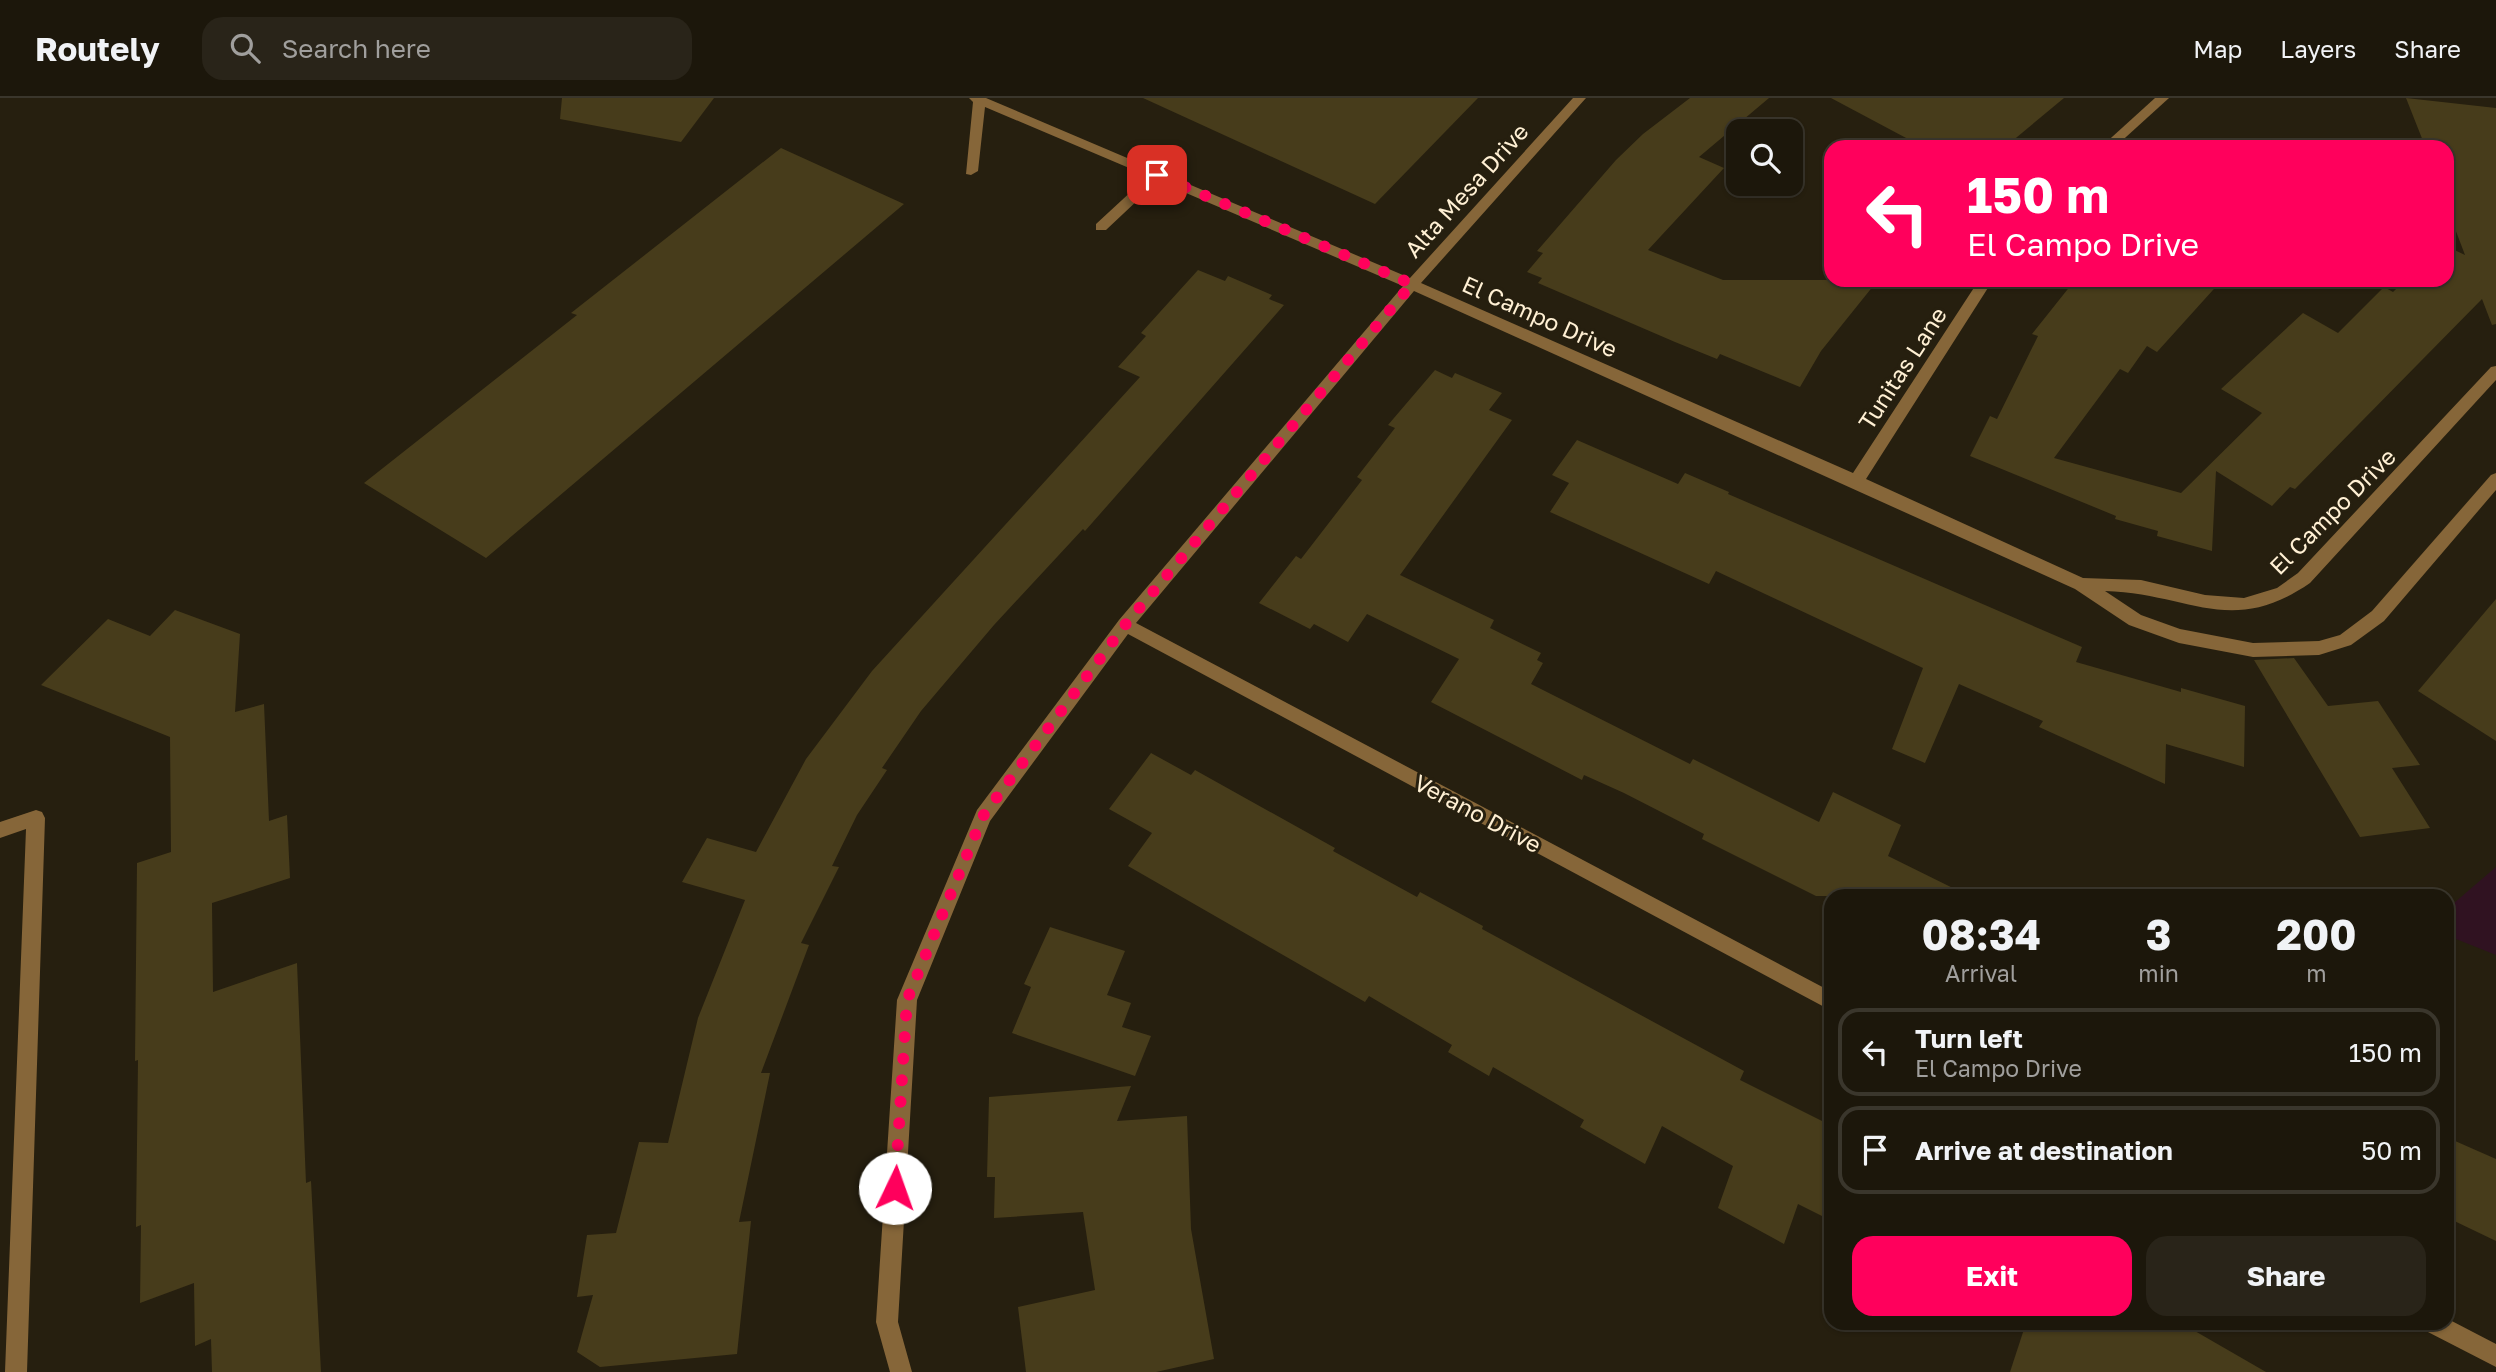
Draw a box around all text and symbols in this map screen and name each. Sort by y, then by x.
search box [202,17,692,80]
text: Routely [35,29,160,68]
icon: search [226,29,264,67]
text: Search here [282,33,431,64]
text: Map [2193,34,2242,63]
text: Layers [2280,34,2356,63]
text: Share [2394,34,2461,63]
street label: Alta Mesa Drive [1398,117,1534,263]
map controls [1726,119,1803,196]
button: search [1726,119,1803,196]
pin [1127,145,1187,205]
icon: arrive [1138,156,1176,194]
text: 150 m [1967,165,2109,224]
icon: left [1852,168,1943,259]
text: El Campo Drive [1967,225,2199,263]
street label: El Campo Drive [1458,269,1622,363]
street label: Tunitas Lane [1852,302,1952,434]
street label: El Campo Drive [2263,442,2401,580]
street label: Verano Drive [1410,768,1546,858]
text: 08:34 [1921,909,2041,959]
text: 3 [2146,909,2171,959]
text: 200 [2276,909,2357,959]
text: Arrival [1945,959,2017,987]
text: min [2138,959,2179,987]
text: m [2306,959,2327,987]
text: Turn left [1915,1023,2023,1054]
icon: left [1856,1033,1894,1071]
text: 150 m [2349,1037,2422,1068]
text: El Campo Drive [1915,1054,2082,1082]
icon: arrive [1856,1131,1894,1169]
text: Arrive at destination [1915,1135,2173,1166]
text: 50 m [2361,1135,2422,1166]
position arrow [858,1151,932,1225]
button: Exit [1852,1236,2132,1316]
button: Share [2146,1236,2426,1316]

